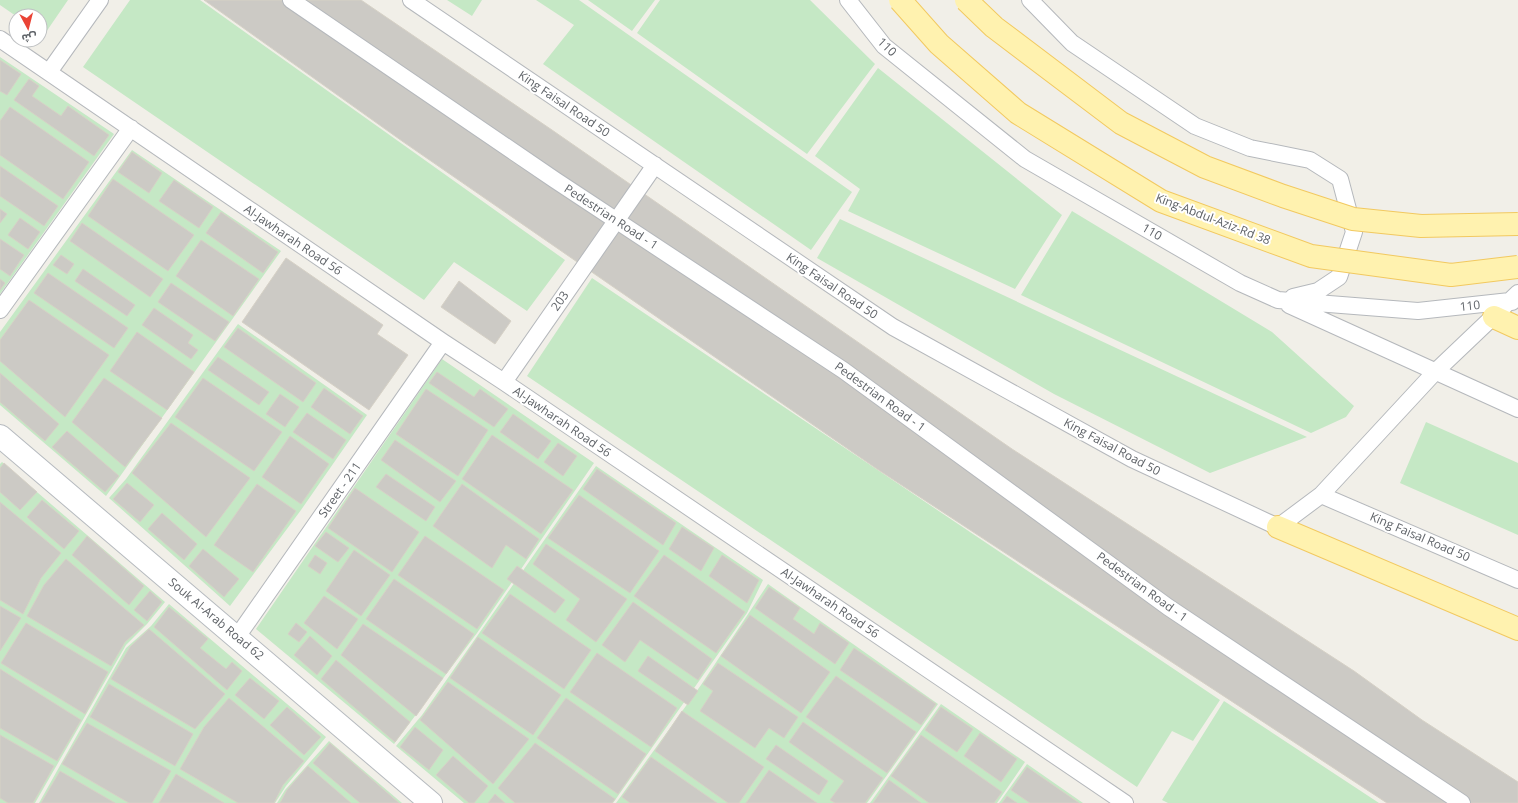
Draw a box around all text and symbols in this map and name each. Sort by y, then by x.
north arrow [8,8,48,48]
text: ش [21,30,38,47]
street label: 110 [874,33,901,60]
street label: King Faisal Road 50 [515,67,614,141]
street label: Pedestrian Road - 1 [561,180,661,253]
street label: King-Abdul-Aziz-Rd 38 [1153,189,1273,248]
street label: Al-Jawharah Road 56 [241,200,346,279]
street label: 110 [1139,219,1166,244]
street label: King Faisal Road 50 [783,249,882,323]
street label: 203 [547,287,573,314]
street label: 110 [1459,296,1481,315]
street label: Pedestrian Road - 1 [831,358,929,435]
street label: Al-Jawharah Road 56 [510,382,615,461]
street label: King Faisal Road 50 [1061,414,1164,479]
street label: Street - 211 [314,459,365,521]
street label: King Faisal Road 50 [1367,508,1473,565]
street label: Pedestrian Road - 1 [1093,548,1191,625]
street label: Al-Jawharah Road 56 [778,563,883,642]
street label: Souk Al-Arab Road 62 [165,573,268,664]

